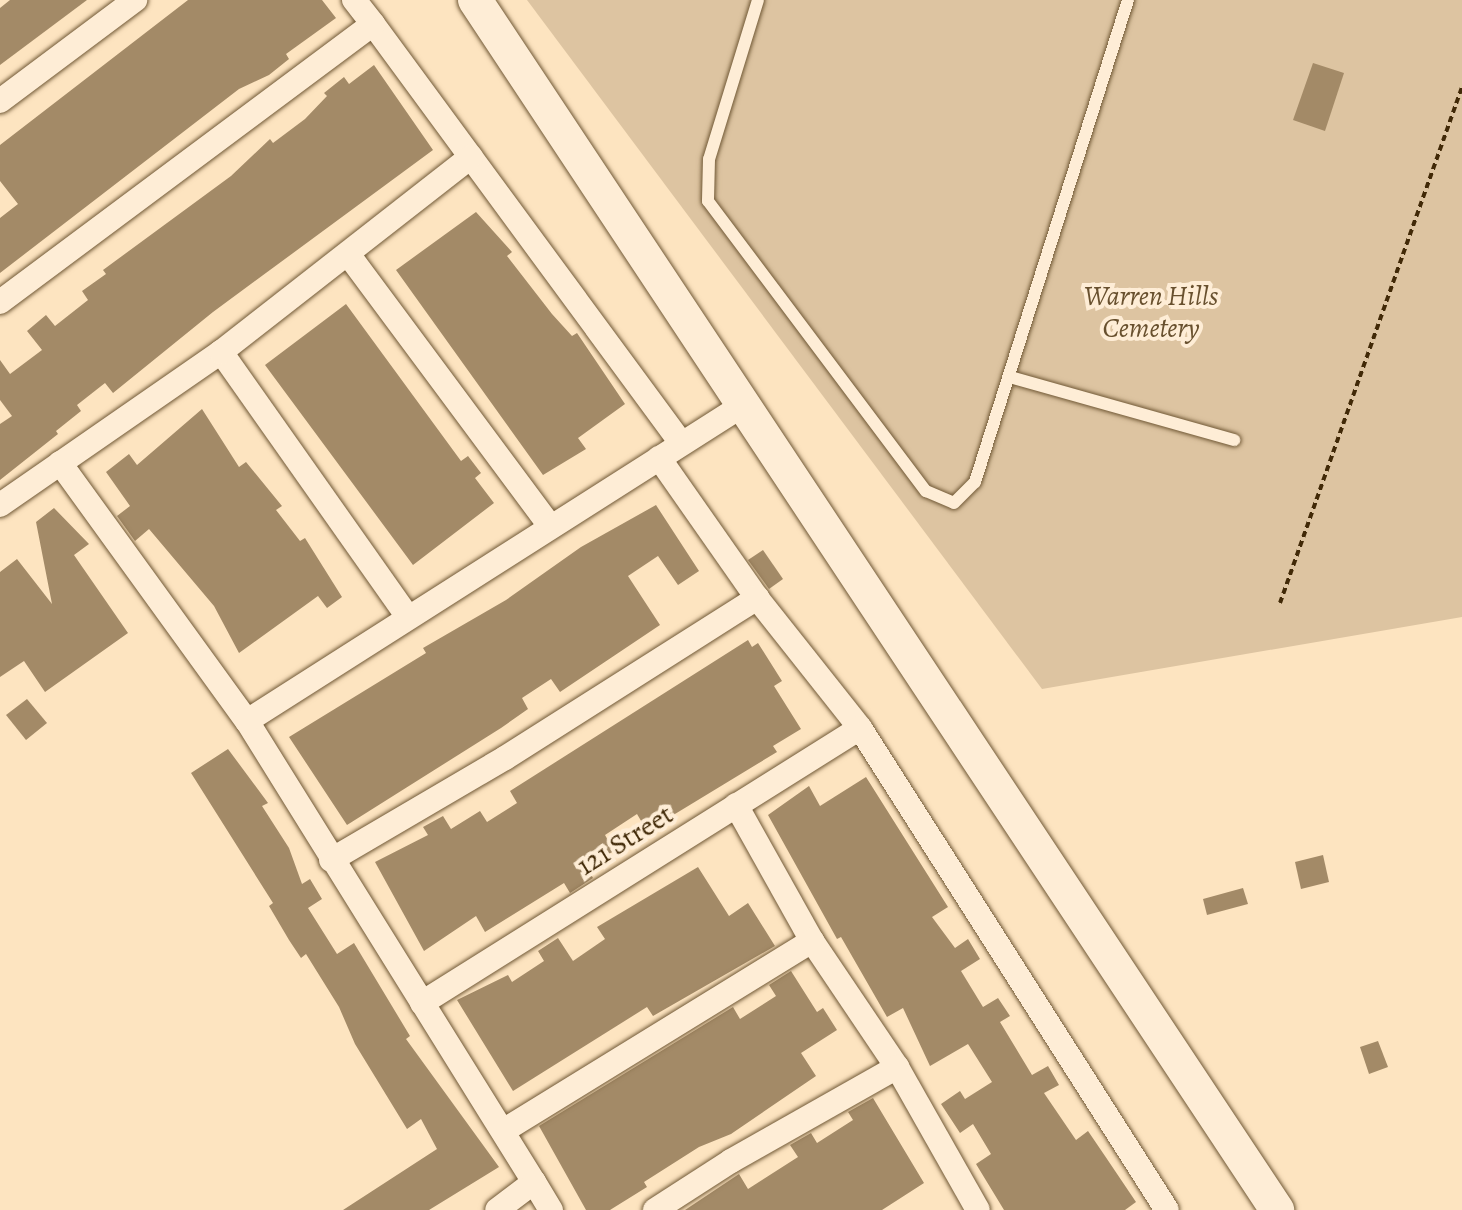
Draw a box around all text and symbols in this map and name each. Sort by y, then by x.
park label: Warren Hills Cemetery [1084,279,1218,345]
street label: 121 Street [571,797,679,883]

